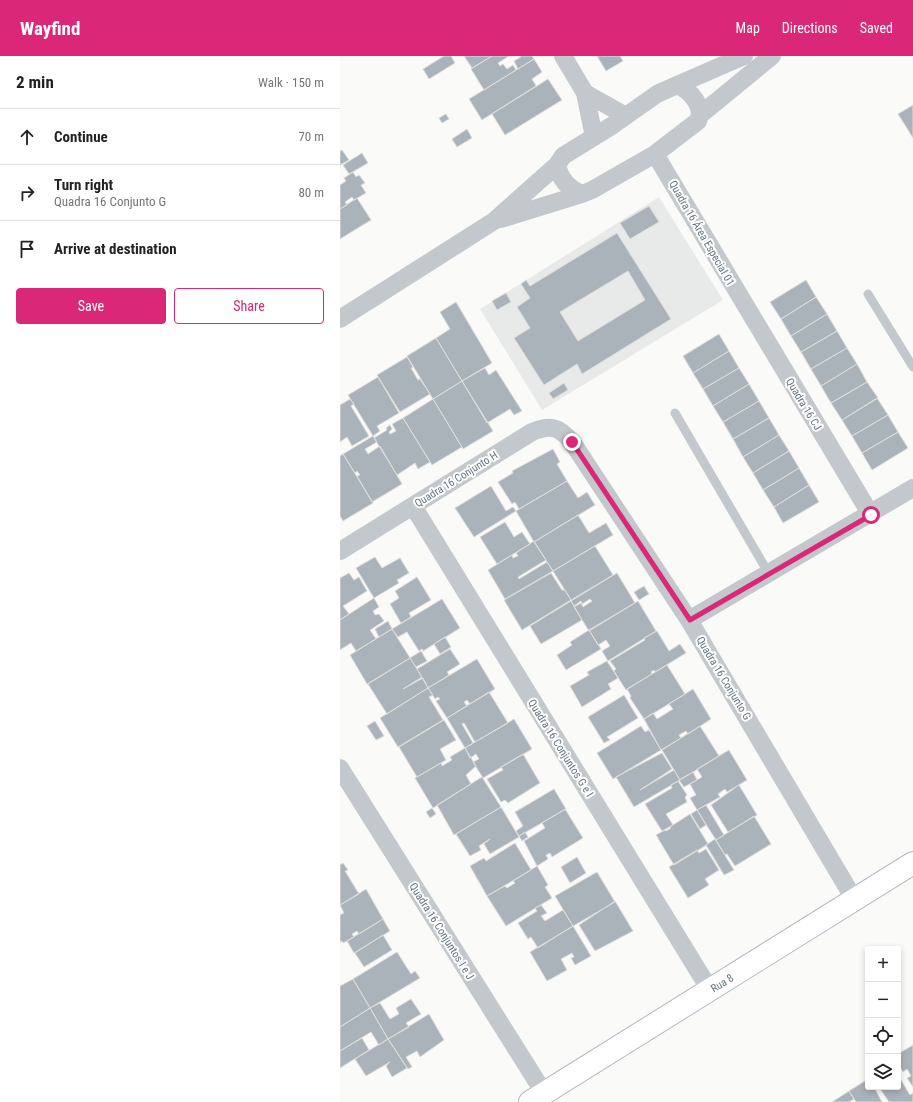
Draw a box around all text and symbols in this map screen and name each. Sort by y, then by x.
text: Wayfind [20,17,80,40]
text: Map [736,20,760,36]
text: Directions [782,20,838,36]
text: Saved [860,20,893,36]
text: 2 min [16,72,54,92]
text: Walk · 150 m [258,75,324,90]
icon: ahead [16,126,38,148]
text: Continue [54,128,108,146]
text: 70 m [298,129,324,144]
text: Turn right [54,176,113,194]
street label: Quadra 16 Área Especial 01 [666,178,737,288]
icon: right [16,182,38,204]
text: 80 m [298,185,324,200]
text: Quadra 16 Conjunto G [54,194,166,209]
icon: arrive [16,238,38,260]
text: Arrive at destination [54,240,177,258]
button: Save [16,288,166,324]
button: Share [174,288,324,324]
street label: Quadra 16 CJ [783,376,824,433]
route end [563,433,581,451]
street label: Quadra 16 Conjunto H [412,449,500,510]
route start [862,506,880,524]
street label: Quadra 16 Conjunto G [694,634,754,722]
street label: Quadra 16 Conjuntos G e I [525,697,596,800]
street label: Quadra 16 Conjuntos I e J [406,880,477,982]
map controls [865,946,901,1090]
button: + [865,946,901,982]
street label: Rua 8 [708,971,736,995]
button: − [865,982,901,1018]
button: locate [865,1018,901,1054]
button: layers [865,1054,901,1090]

